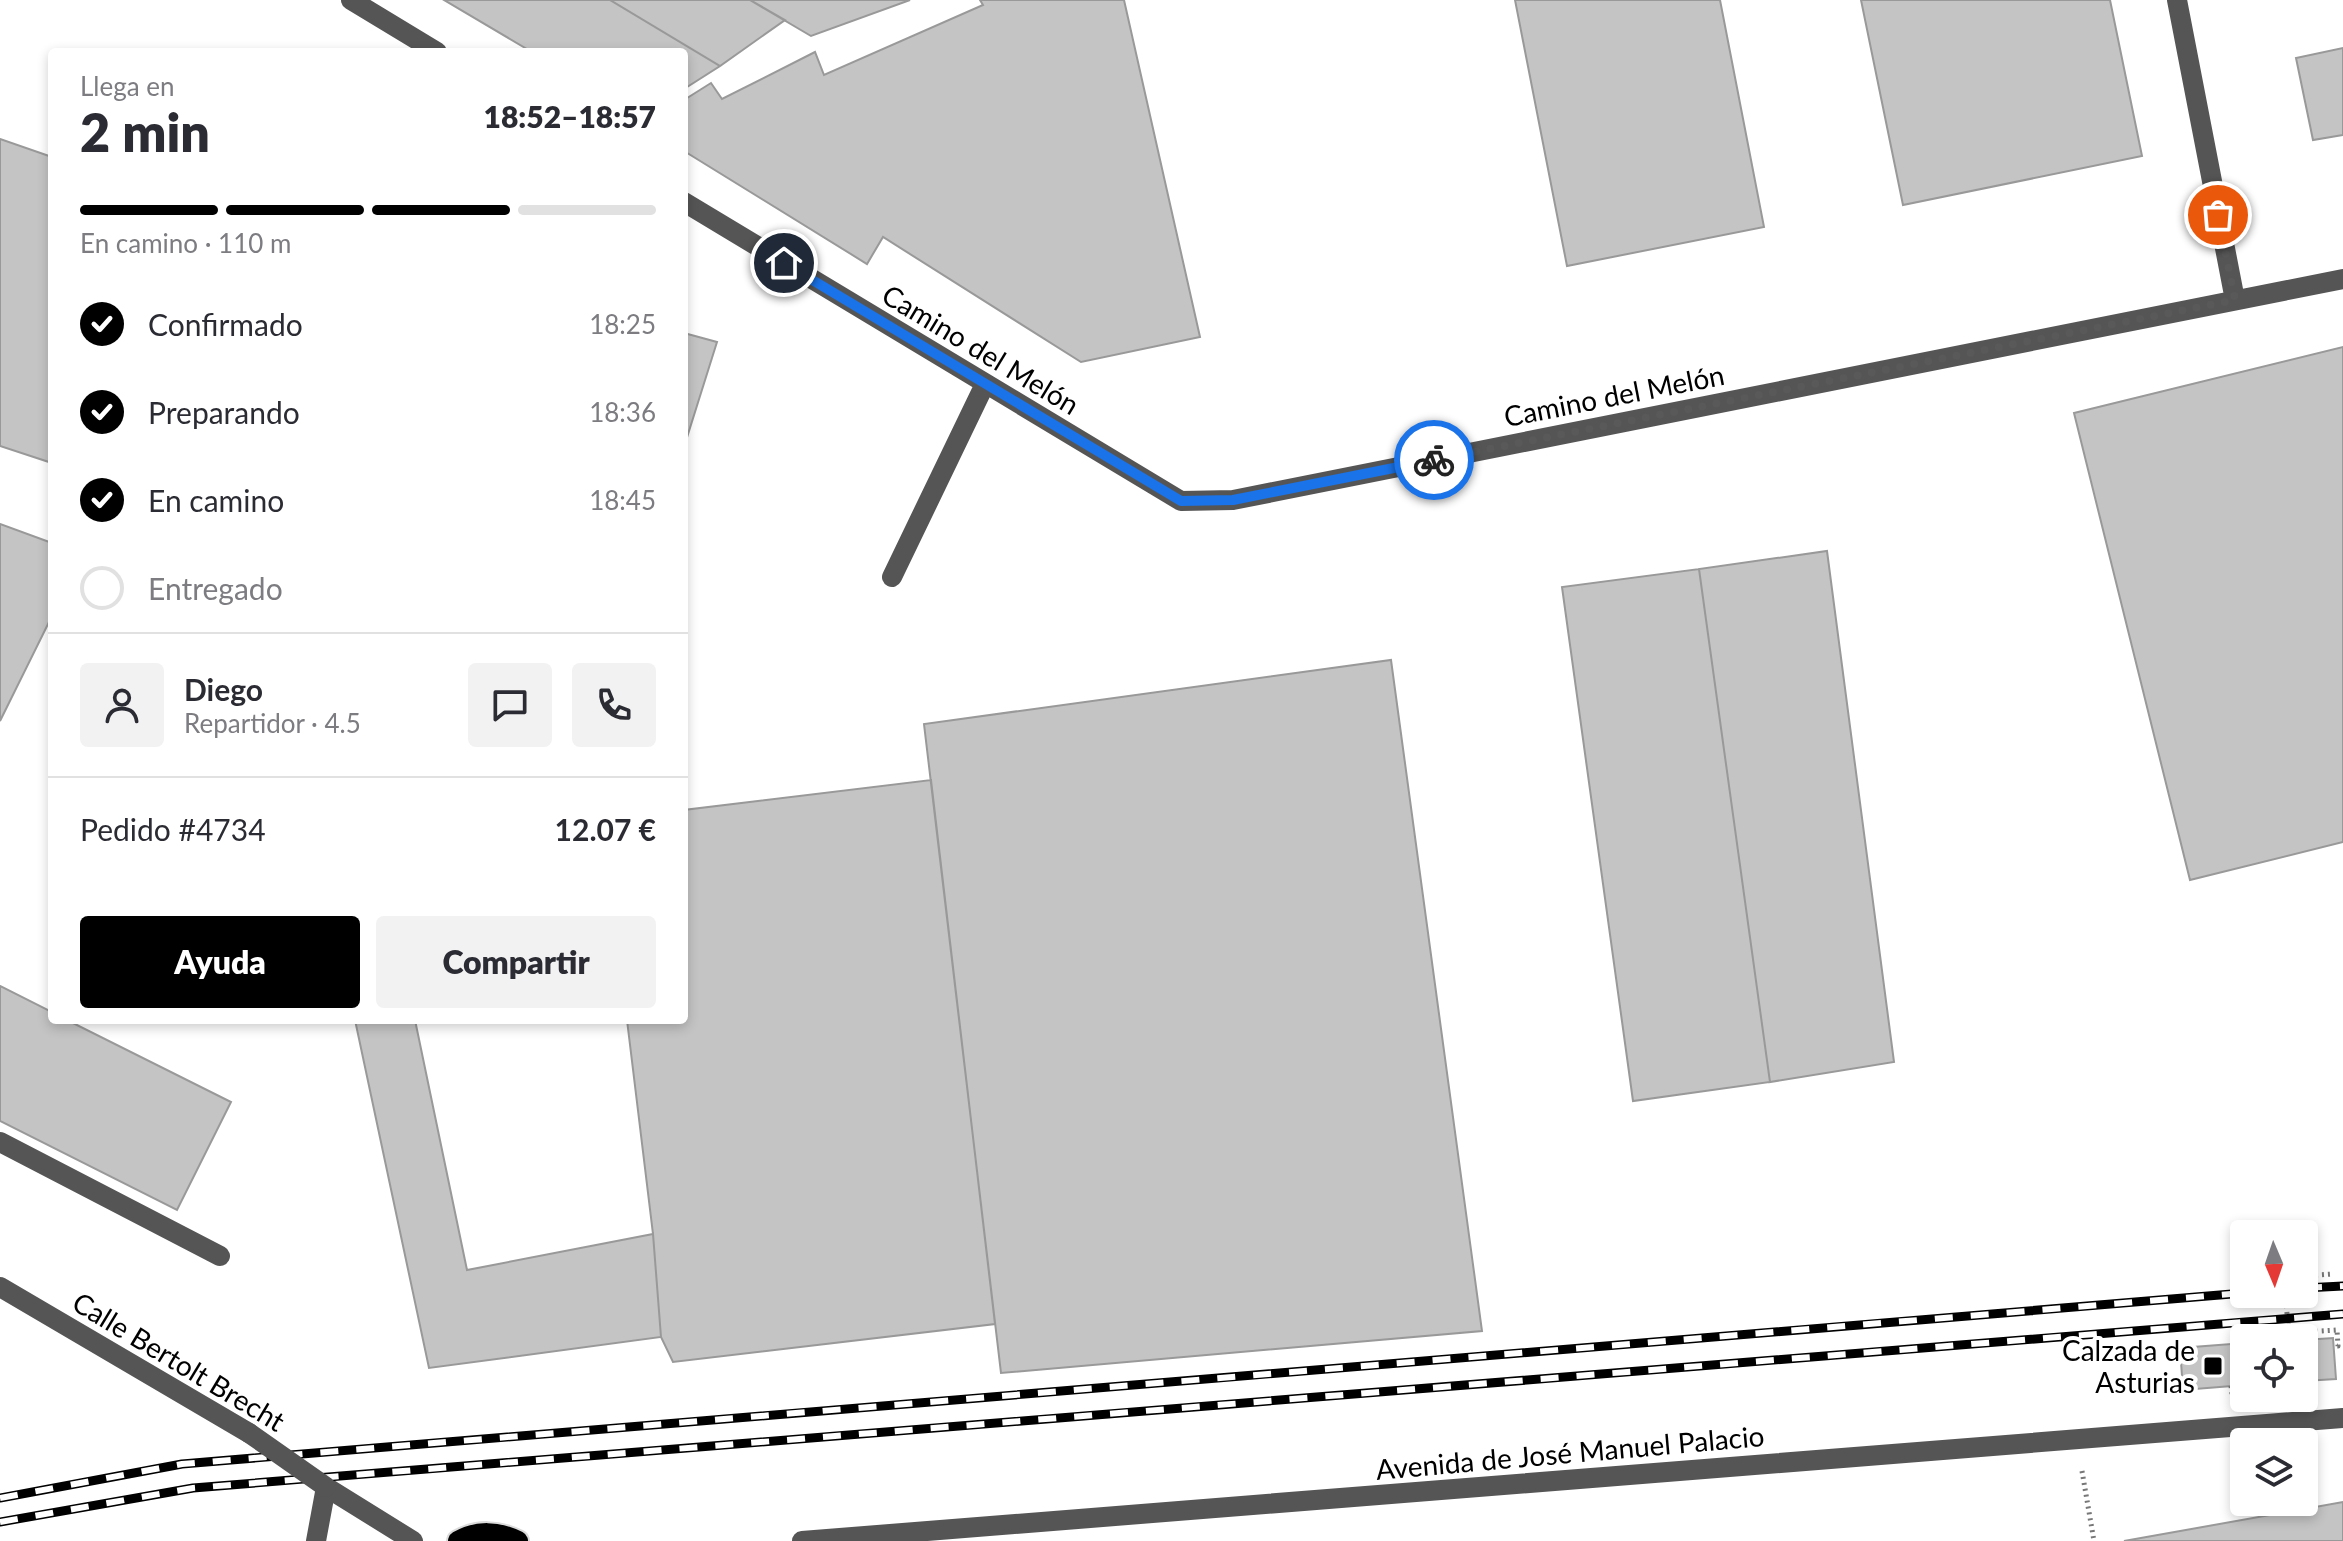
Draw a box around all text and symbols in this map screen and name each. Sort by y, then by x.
text: Llega en [80,70,175,102]
text: 18:52–18:57 [483,98,656,134]
text: 2 min [80,101,210,163]
pin [2184,181,2252,249]
icon: bag [2196,193,2240,237]
text: En camino · 110 m [80,227,291,259]
pin [750,229,818,297]
icon: home [762,241,806,285]
street label: Camino del Melón [876,277,1086,421]
icon: check [80,302,124,346]
text: Confirmado [148,306,303,342]
text: 18:25 [589,308,656,340]
street label: Camino del Melón [1501,357,1727,433]
icon: check [80,390,124,434]
text: Preparando [148,394,300,430]
text: 18:36 [589,396,656,428]
courier [1394,420,1474,500]
icon: bike [1412,438,1456,482]
icon: check [80,478,124,522]
text: En camino [148,482,284,518]
text: 18:45 [589,484,656,516]
text: Entregado [148,570,283,606]
button: person [80,663,164,747]
button: chat [468,663,552,747]
button: phone [572,663,656,747]
text: Diego [184,671,263,707]
text: Repartidor · 4.5 [184,707,361,739]
text: Pedido #4734 [80,811,266,847]
text: 12.07 € [555,811,656,847]
button: Ayuda [80,916,360,1008]
button: Compartir [376,916,656,1008]
north arrow [2230,1220,2318,1308]
map controls [2230,1220,2318,1516]
street label: Calle Bertolt Brecht [67,1284,291,1438]
button: locate [2230,1324,2318,1412]
place label: Calzada de Asturias [2062,1333,2195,1399]
marker: Calzada de Asturias [2202,1355,2224,1377]
street label: Avenida de José Manuel Palacio [1374,1418,1766,1486]
button: layers [2230,1428,2318,1516]

